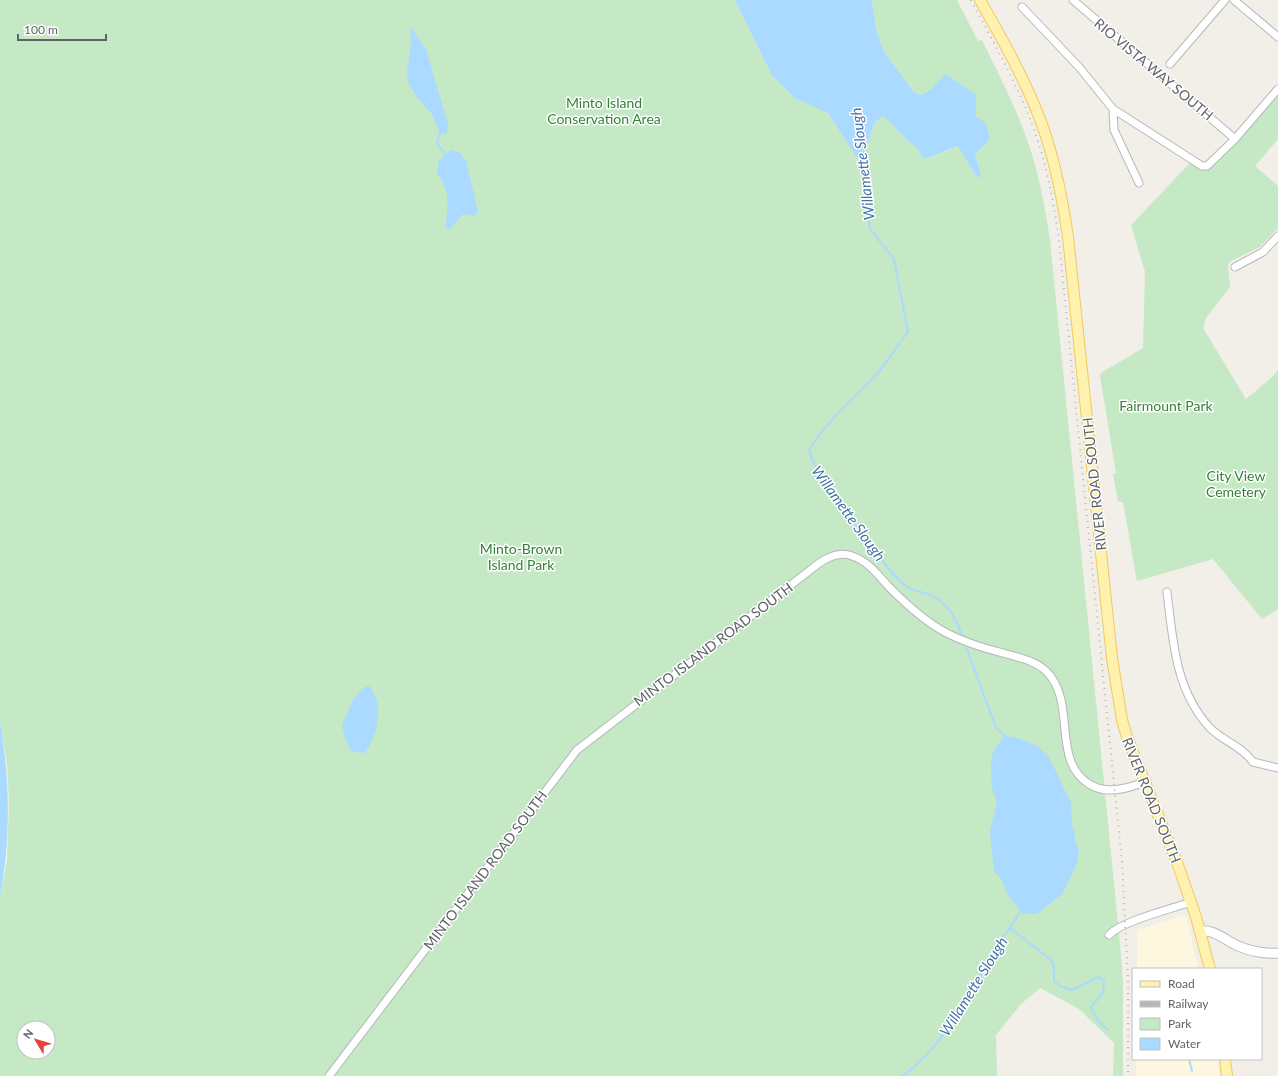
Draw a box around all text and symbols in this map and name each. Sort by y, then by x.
street label: RIO VISTA WAY SOUTH [1091,14,1217,124]
scale bar [18,16,106,42]
text: 100 m [24,22,58,37]
park label: Minto Island Conservation Area [547,94,661,127]
water label: Willamette Slough [846,107,878,221]
park label: Fairmount Park [1119,397,1214,414]
street label: RIVER ROAD SOUTH [1079,416,1109,552]
water label: Willamette Slough [808,462,890,564]
park label: City View Cemetery [1206,467,1267,500]
park label: Minto-Brown Island Park [480,540,562,573]
street label: MINTO ISLAND ROAD SOUTH [630,579,796,709]
street label: RIVER ROAD SOUTH [1119,735,1185,865]
street label: MINTO ISLAND ROAD SOUTH [420,787,550,953]
water label: Willamette Slough [935,933,1011,1039]
legend [1132,968,1262,1060]
text: Road [1168,976,1195,991]
text: Railway [1168,996,1209,1011]
text: Park [1168,1016,1192,1031]
north arrow [16,1020,56,1060]
text: N [20,1026,35,1041]
text: Water [1168,1036,1201,1051]

